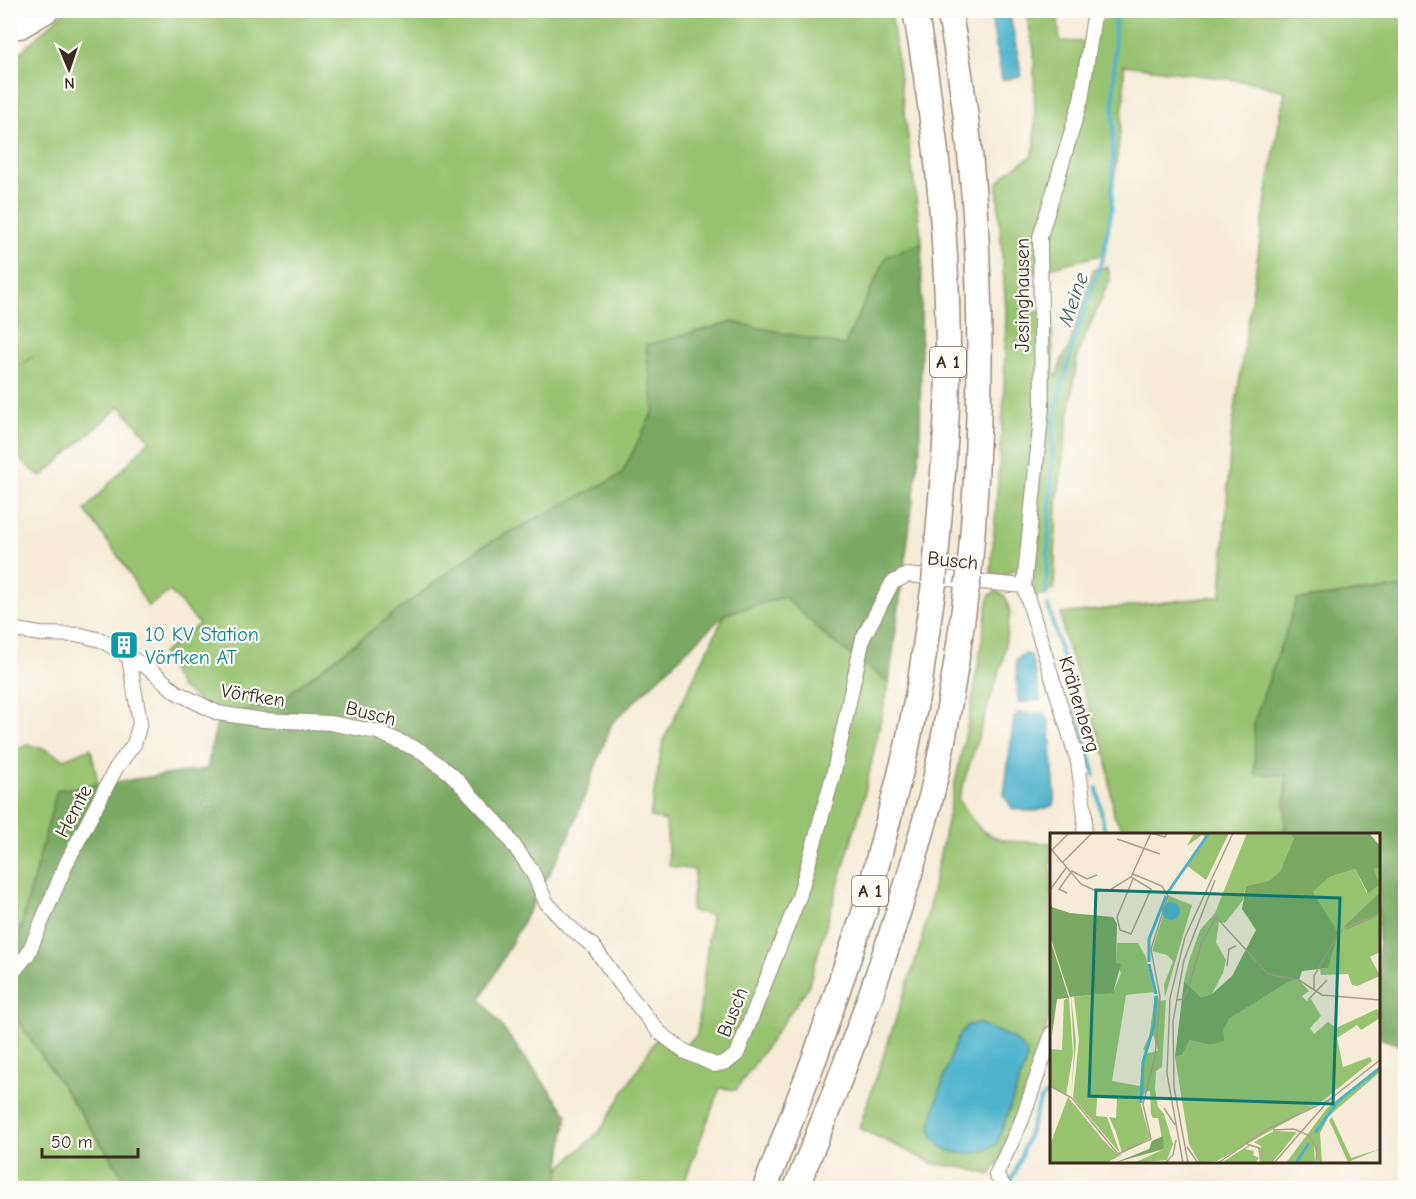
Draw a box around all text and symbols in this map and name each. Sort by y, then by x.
north arrow [39,39,99,99]
text: N [64,74,75,92]
street label: Jesinghausen [1011,238,1034,352]
water label: Meine [1052,269,1093,330]
road number: A 1 [930,347,966,377]
street label: Busch [926,546,980,575]
place label: 10 KV Station Vörfken AT [145,623,259,669]
building icon: 10 KV Station Vörfken AT [108,629,140,661]
street label: Krähenberg [1054,653,1105,755]
street label: Vörfken [219,679,287,712]
street label: Busch [343,696,399,731]
street label: Hemte [50,781,97,841]
inset map [1050,833,1380,1163]
road number: A 1 [852,876,888,906]
street label: Busch [712,984,753,1040]
scale bar [42,1121,138,1159]
text: 50 m [51,1132,93,1153]

